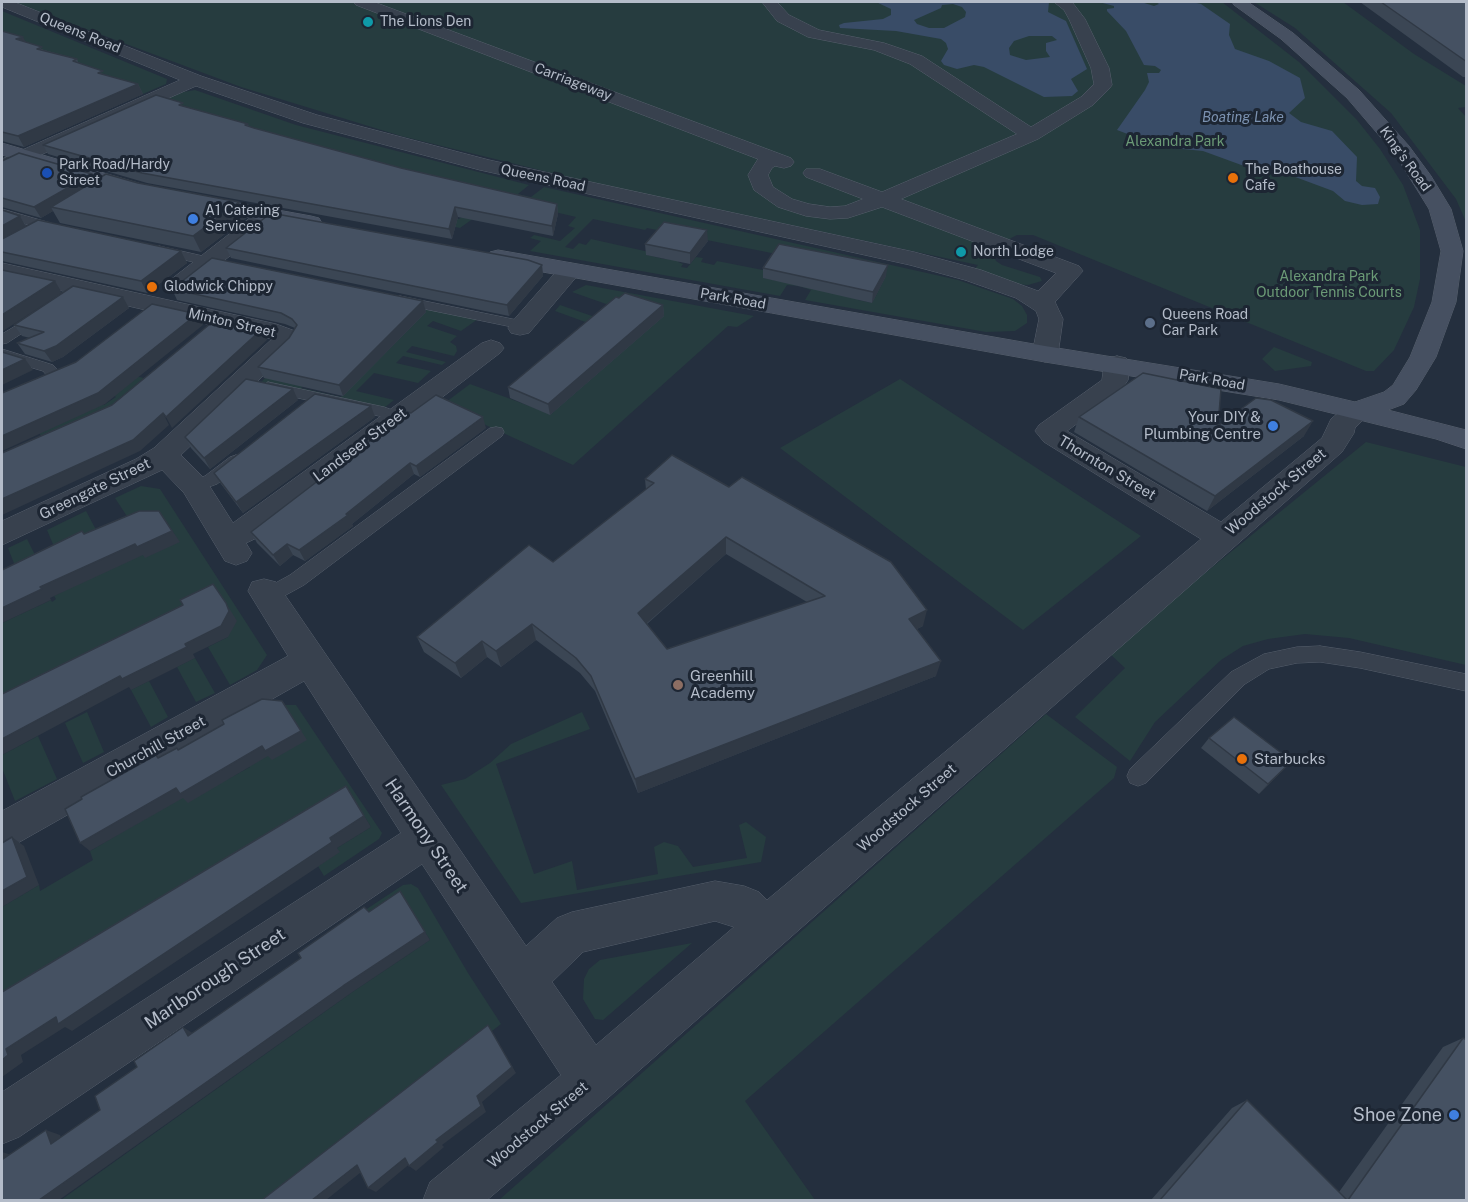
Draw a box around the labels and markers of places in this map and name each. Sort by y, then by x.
place label: The Lions Den [380,14,471,30]
marker: The Lions Den [361,15,375,29]
place label: Park Road/Hardy Street [59,157,170,190]
place label: The Boathouse Cafe [1245,162,1342,194]
marker: Park Road/Hardy Street [40,166,54,180]
marker: The Boathouse Cafe [1226,171,1240,185]
place label: A1 Catering Services [205,203,280,236]
marker: A1 Catering Services [186,212,200,226]
place label: North Lodge [973,244,1054,260]
marker: North Lodge [954,245,968,259]
place label: Glodwick Chippy [164,279,273,295]
marker: Glodwick Chippy [145,280,159,294]
place label: Queens Road Car Park [1162,307,1248,340]
marker: Queens Road Car Park [1143,316,1157,330]
place label: Your DIY & Plumbing Centre [1144,408,1261,443]
marker: Your DIY & Plumbing Centre [1266,419,1280,433]
place label: Greenhill Academy [690,667,755,702]
marker: Greenhill Academy [671,678,685,692]
place label: Starbucks [1254,750,1325,768]
marker: Starbucks [1235,752,1249,766]
place label: Shoe Zone [1353,1104,1442,1126]
marker: Shoe Zone [1447,1108,1461,1122]

